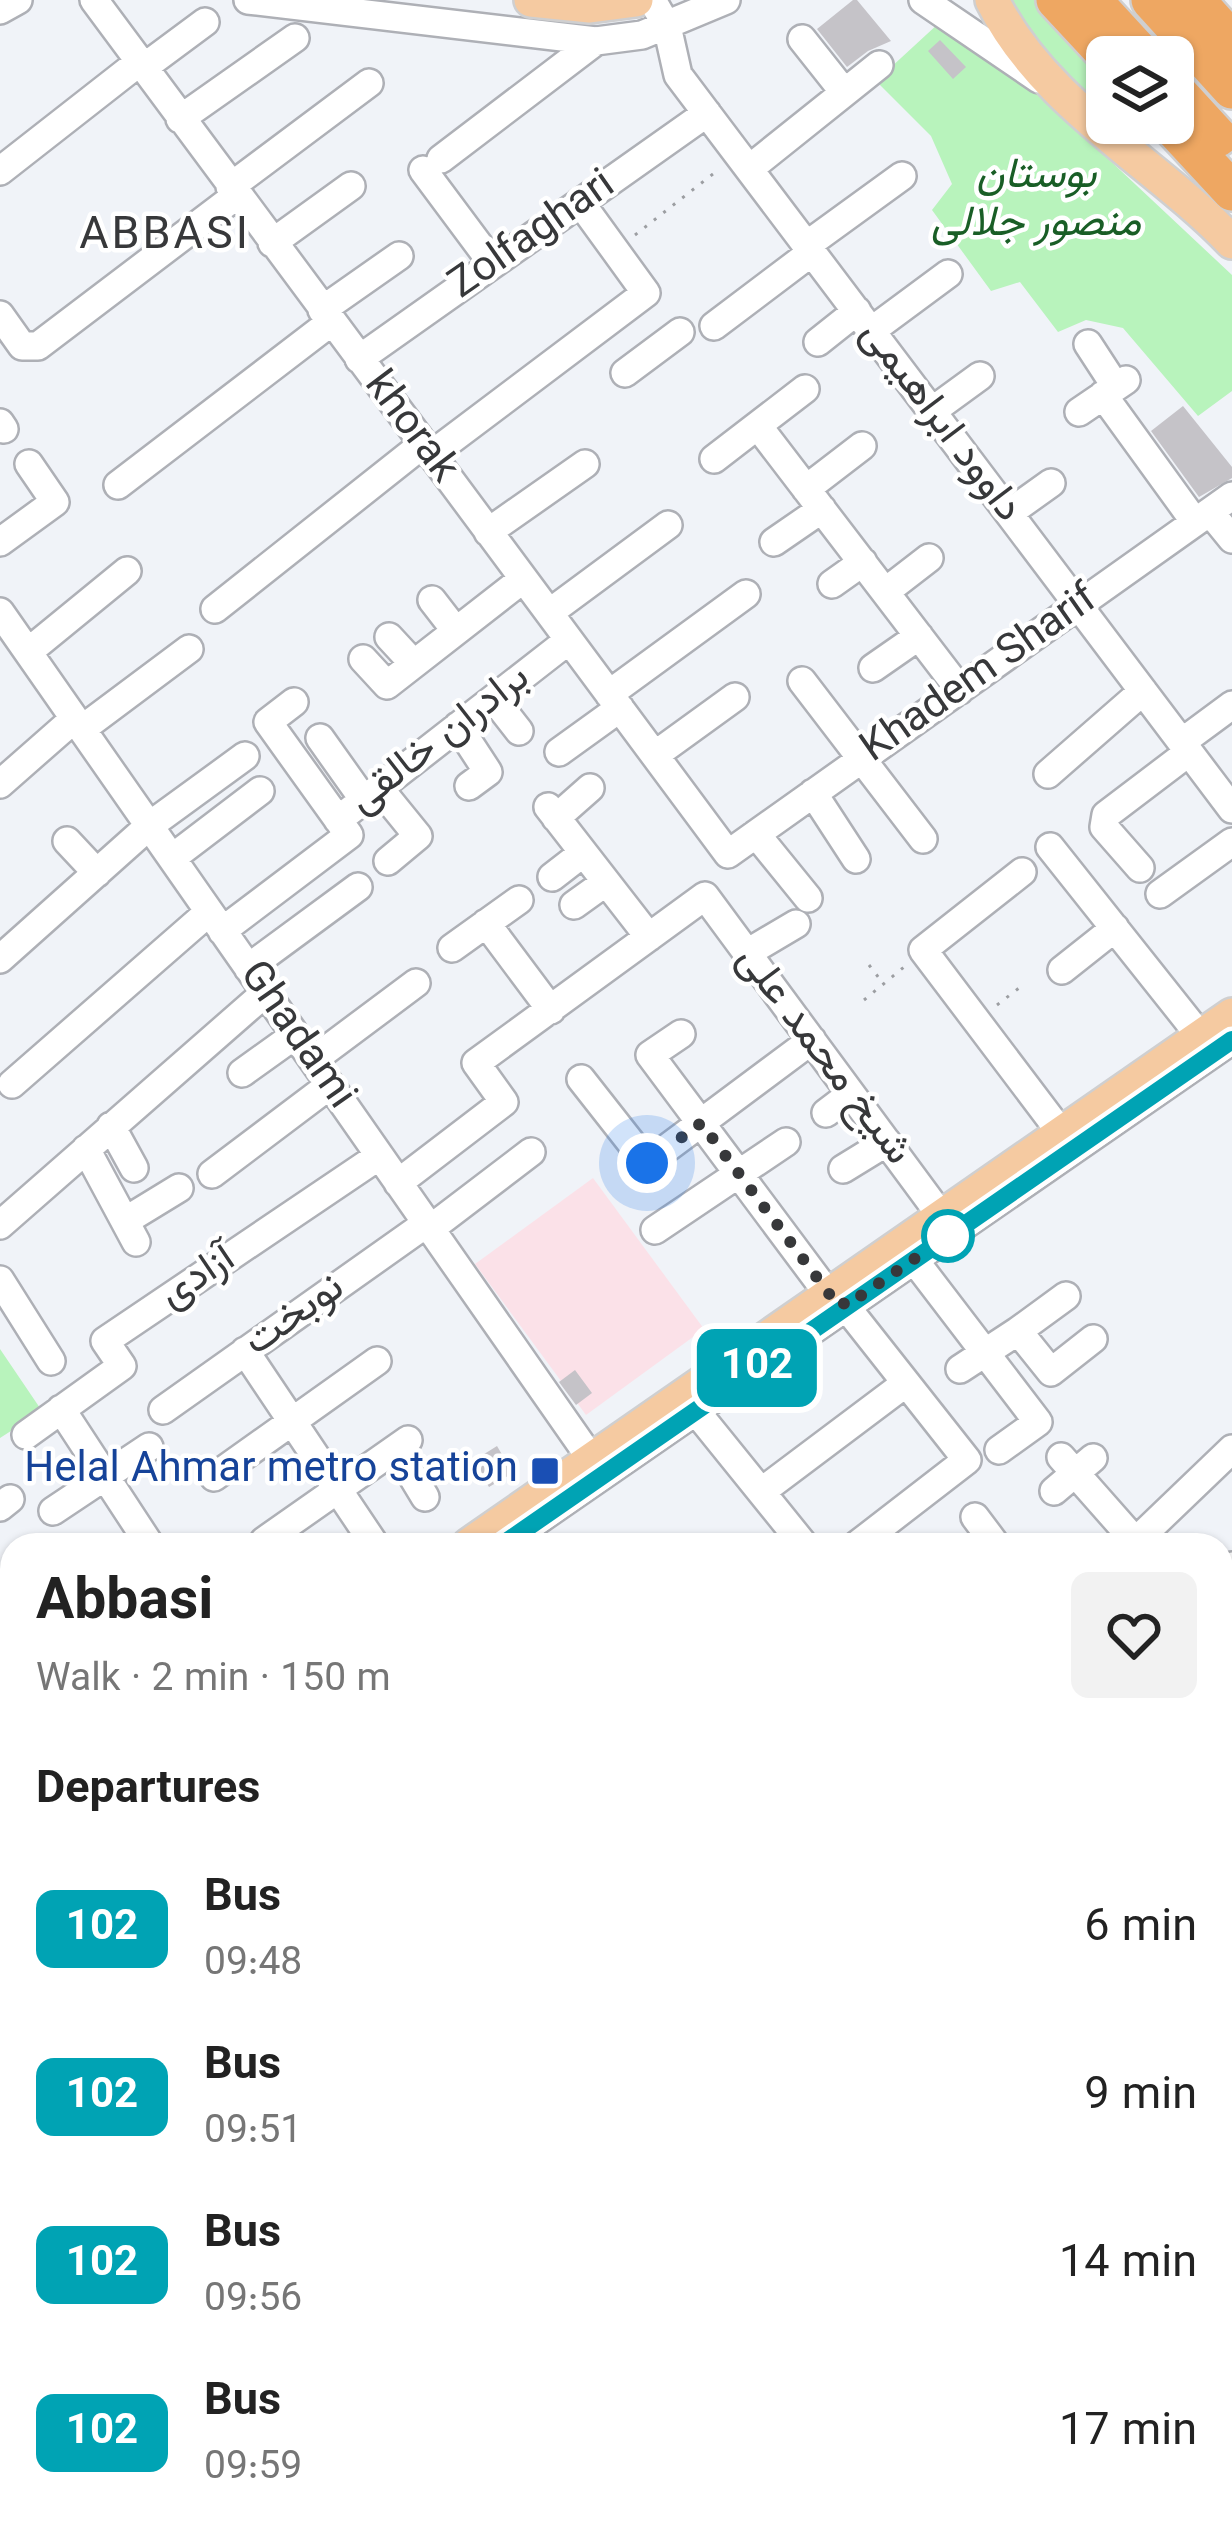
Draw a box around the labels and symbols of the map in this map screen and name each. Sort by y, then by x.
park label: بوستان منصور جلالی [931,144,1142,258]
street label: Zolfaghari [436,154,630,318]
district label: ABBASI [79,202,251,272]
street label: داوود ابراهیمی [841,306,1039,538]
street label: khorak [346,358,475,499]
street label: Khadem Sharif [848,568,1112,781]
street label: برادران خالقی [335,648,545,832]
street label: شیخ محمد علی [718,932,928,1180]
street label: Ghadami [221,948,371,1124]
your location [617,1133,677,1193]
unlabelled marker [923,1211,973,1261]
street label: آزادی [146,1226,253,1328]
street label: نوبخت [231,1257,359,1375]
line badge: 102 [688,1329,826,1407]
place label: Helal Ahmar metro station [24,1438,518,1504]
marker: Helal Ahmar metro station [529,1455,561,1487]

